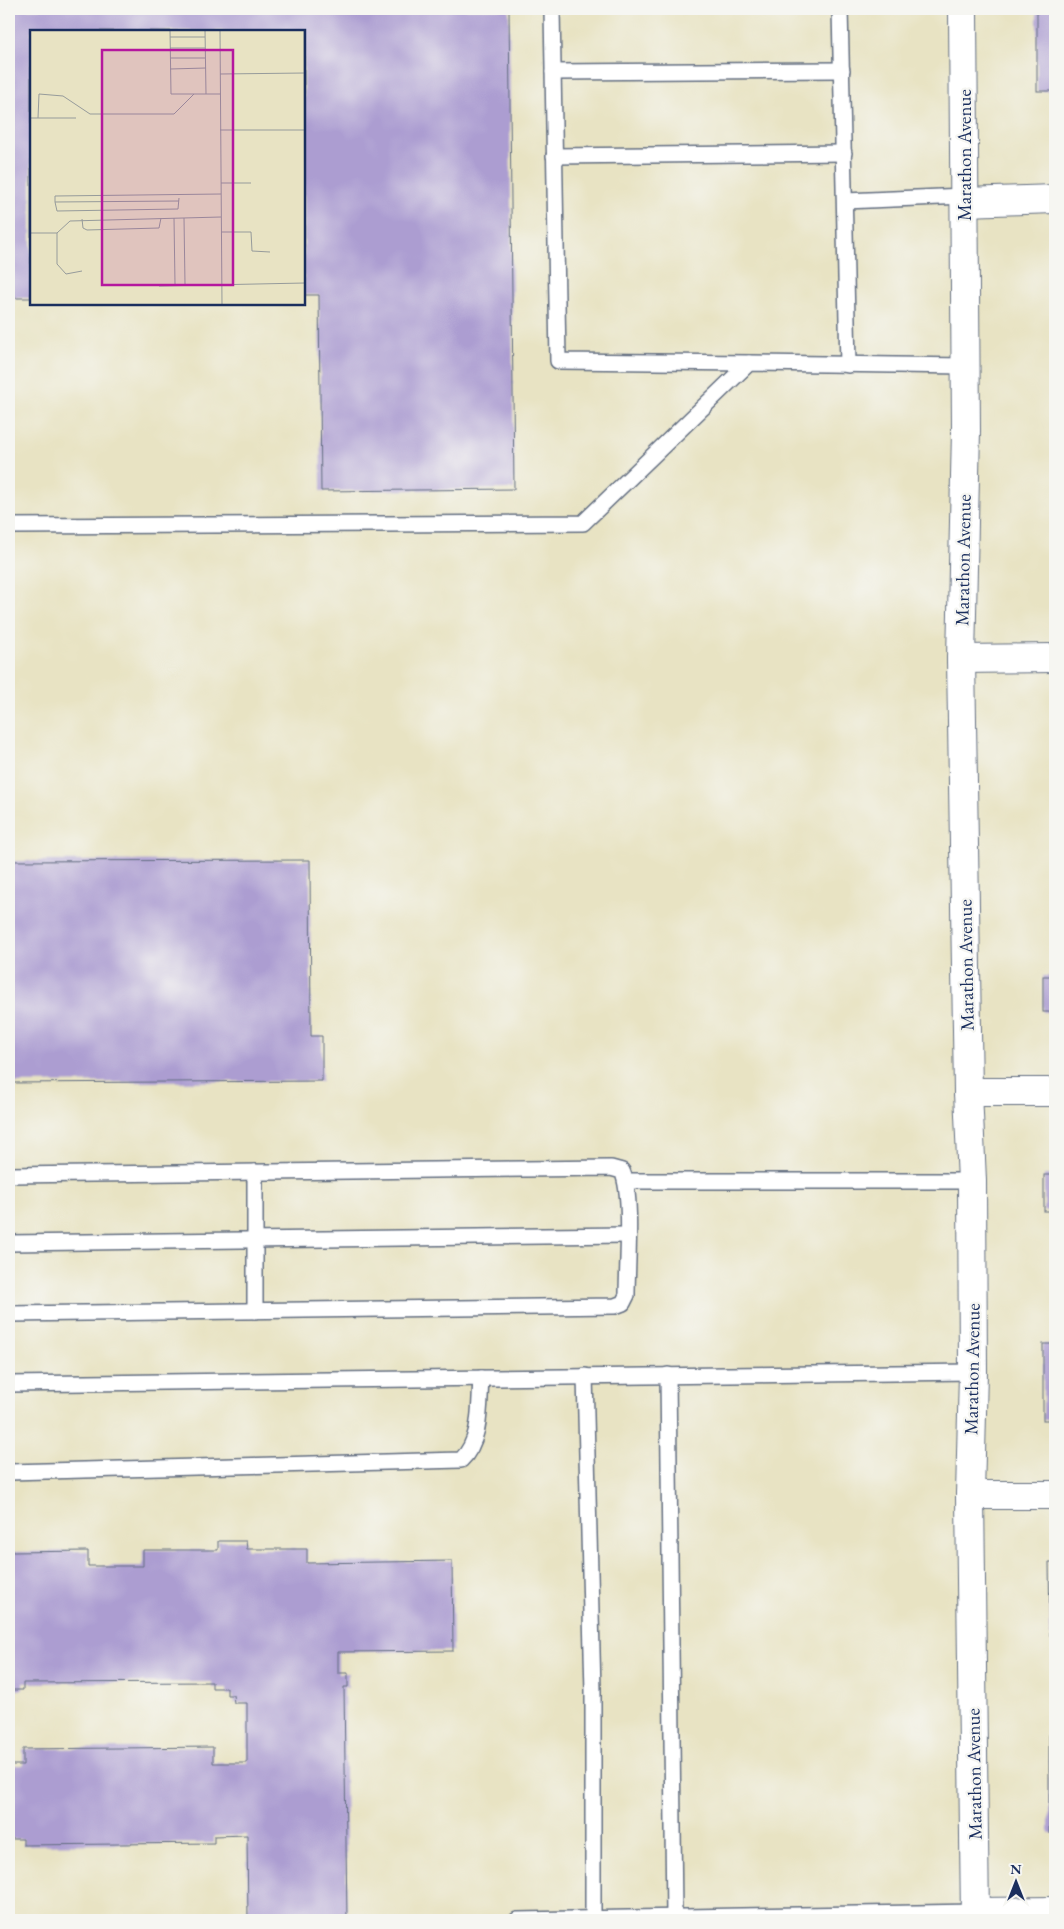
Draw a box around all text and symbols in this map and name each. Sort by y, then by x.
inset map [30,30,305,305]
street label: Marathon Avenue [952,89,977,221]
street label: Marathon Avenue [949,494,977,626]
street label: Marathon Avenue [952,899,980,1031]
street label: Marathon Avenue [958,1303,986,1435]
street label: Marathon Avenue [960,1708,988,1840]
north arrow [992,1856,1042,1906]
text: N [1010,1860,1022,1878]

